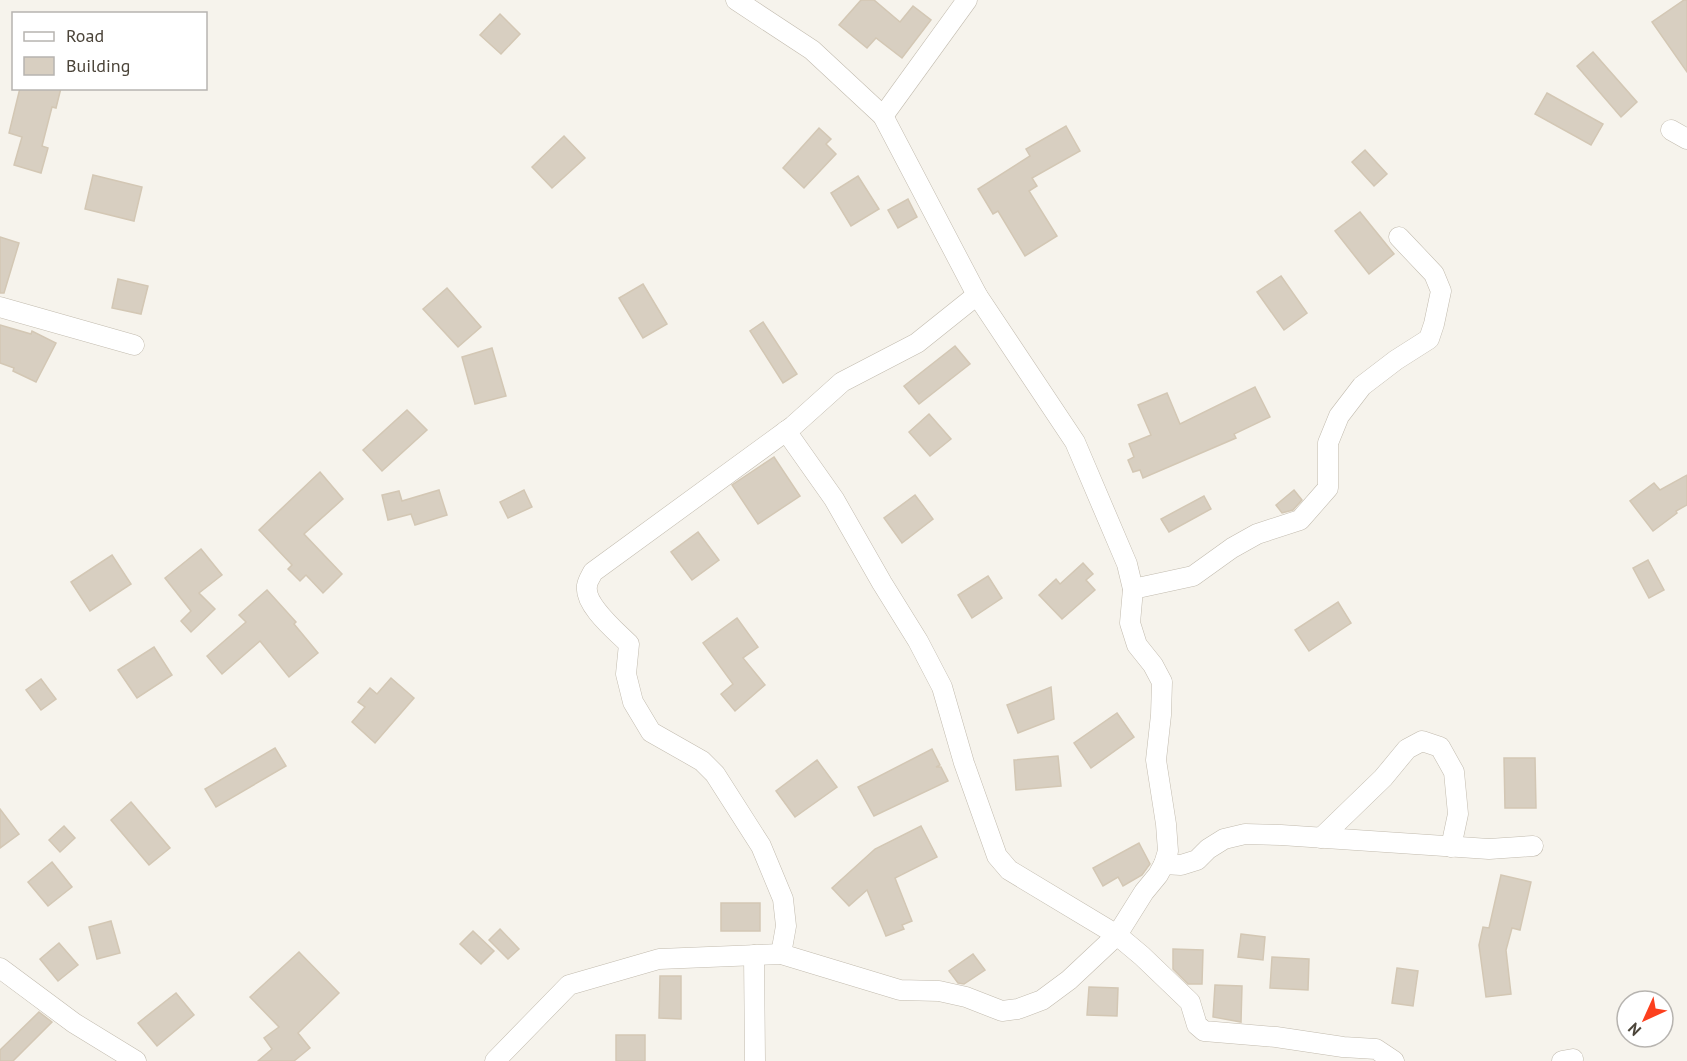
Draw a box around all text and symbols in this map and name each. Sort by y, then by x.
legend [12,12,207,90]
text: Road [66,24,104,47]
text: Building [66,54,130,77]
north arrow [1615,989,1675,1049]
text: N [1624,1019,1645,1040]

